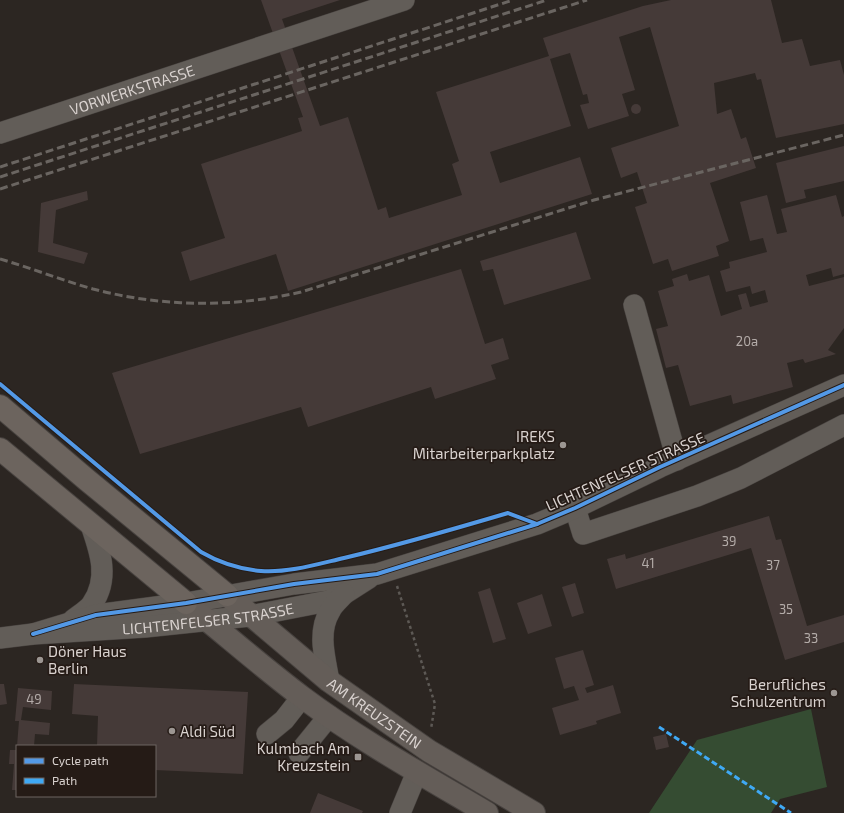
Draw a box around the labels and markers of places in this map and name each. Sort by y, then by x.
place label: IREKS Mitarbeiterparkplatz [413,427,555,462]
marker: IREKS Mitarbeiterparkplatz [558,440,568,450]
place label: Döner Haus Berlin [48,642,127,677]
marker: Döner Haus Berlin [35,655,45,665]
place label: Berufliches Schulzentrum [731,675,826,710]
marker: Berufliches Schulzentrum [829,688,839,698]
place label: Aldi Süd [180,722,235,740]
marker: Aldi Süd [167,726,177,736]
place label: Kulmbach Am Kreuzstein [257,739,350,774]
marker: Kulmbach Am Kreuzstein [353,752,363,762]

